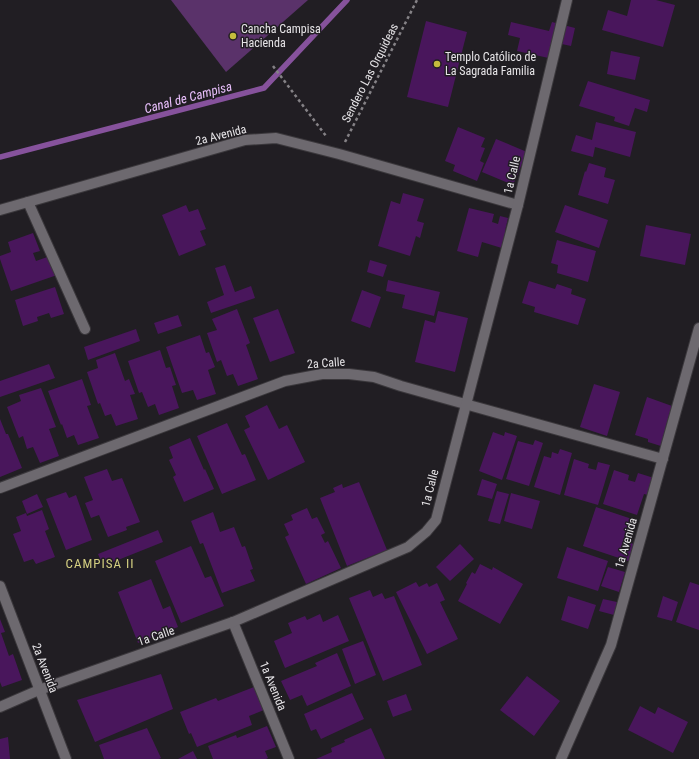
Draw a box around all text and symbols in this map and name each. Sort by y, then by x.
street label: Sendero Las Orquideas [339,21,401,125]
place label: Cancha Campisa Hacienda [241,22,321,50]
marker: Cancha Campisa Hacienda [228,31,238,41]
place label: Templo Católico de La Sagrada Familia [445,50,537,78]
marker: Templo Católico de La Sagrada Familia [432,59,442,69]
water label: Canal de Campisa [143,79,233,116]
street label: 2a Avenida [194,122,248,148]
street label: 1a Calle [501,154,523,195]
street label: 2a Calle [307,355,346,371]
street label: 1a Calle [419,467,441,508]
street label: 1a Avenida [612,516,640,570]
district label: CAMPISA II [66,556,134,571]
street label: 1a Calle [136,623,177,649]
street label: 2a Avenida [29,641,61,695]
street label: 1a Avenida [257,659,289,713]

